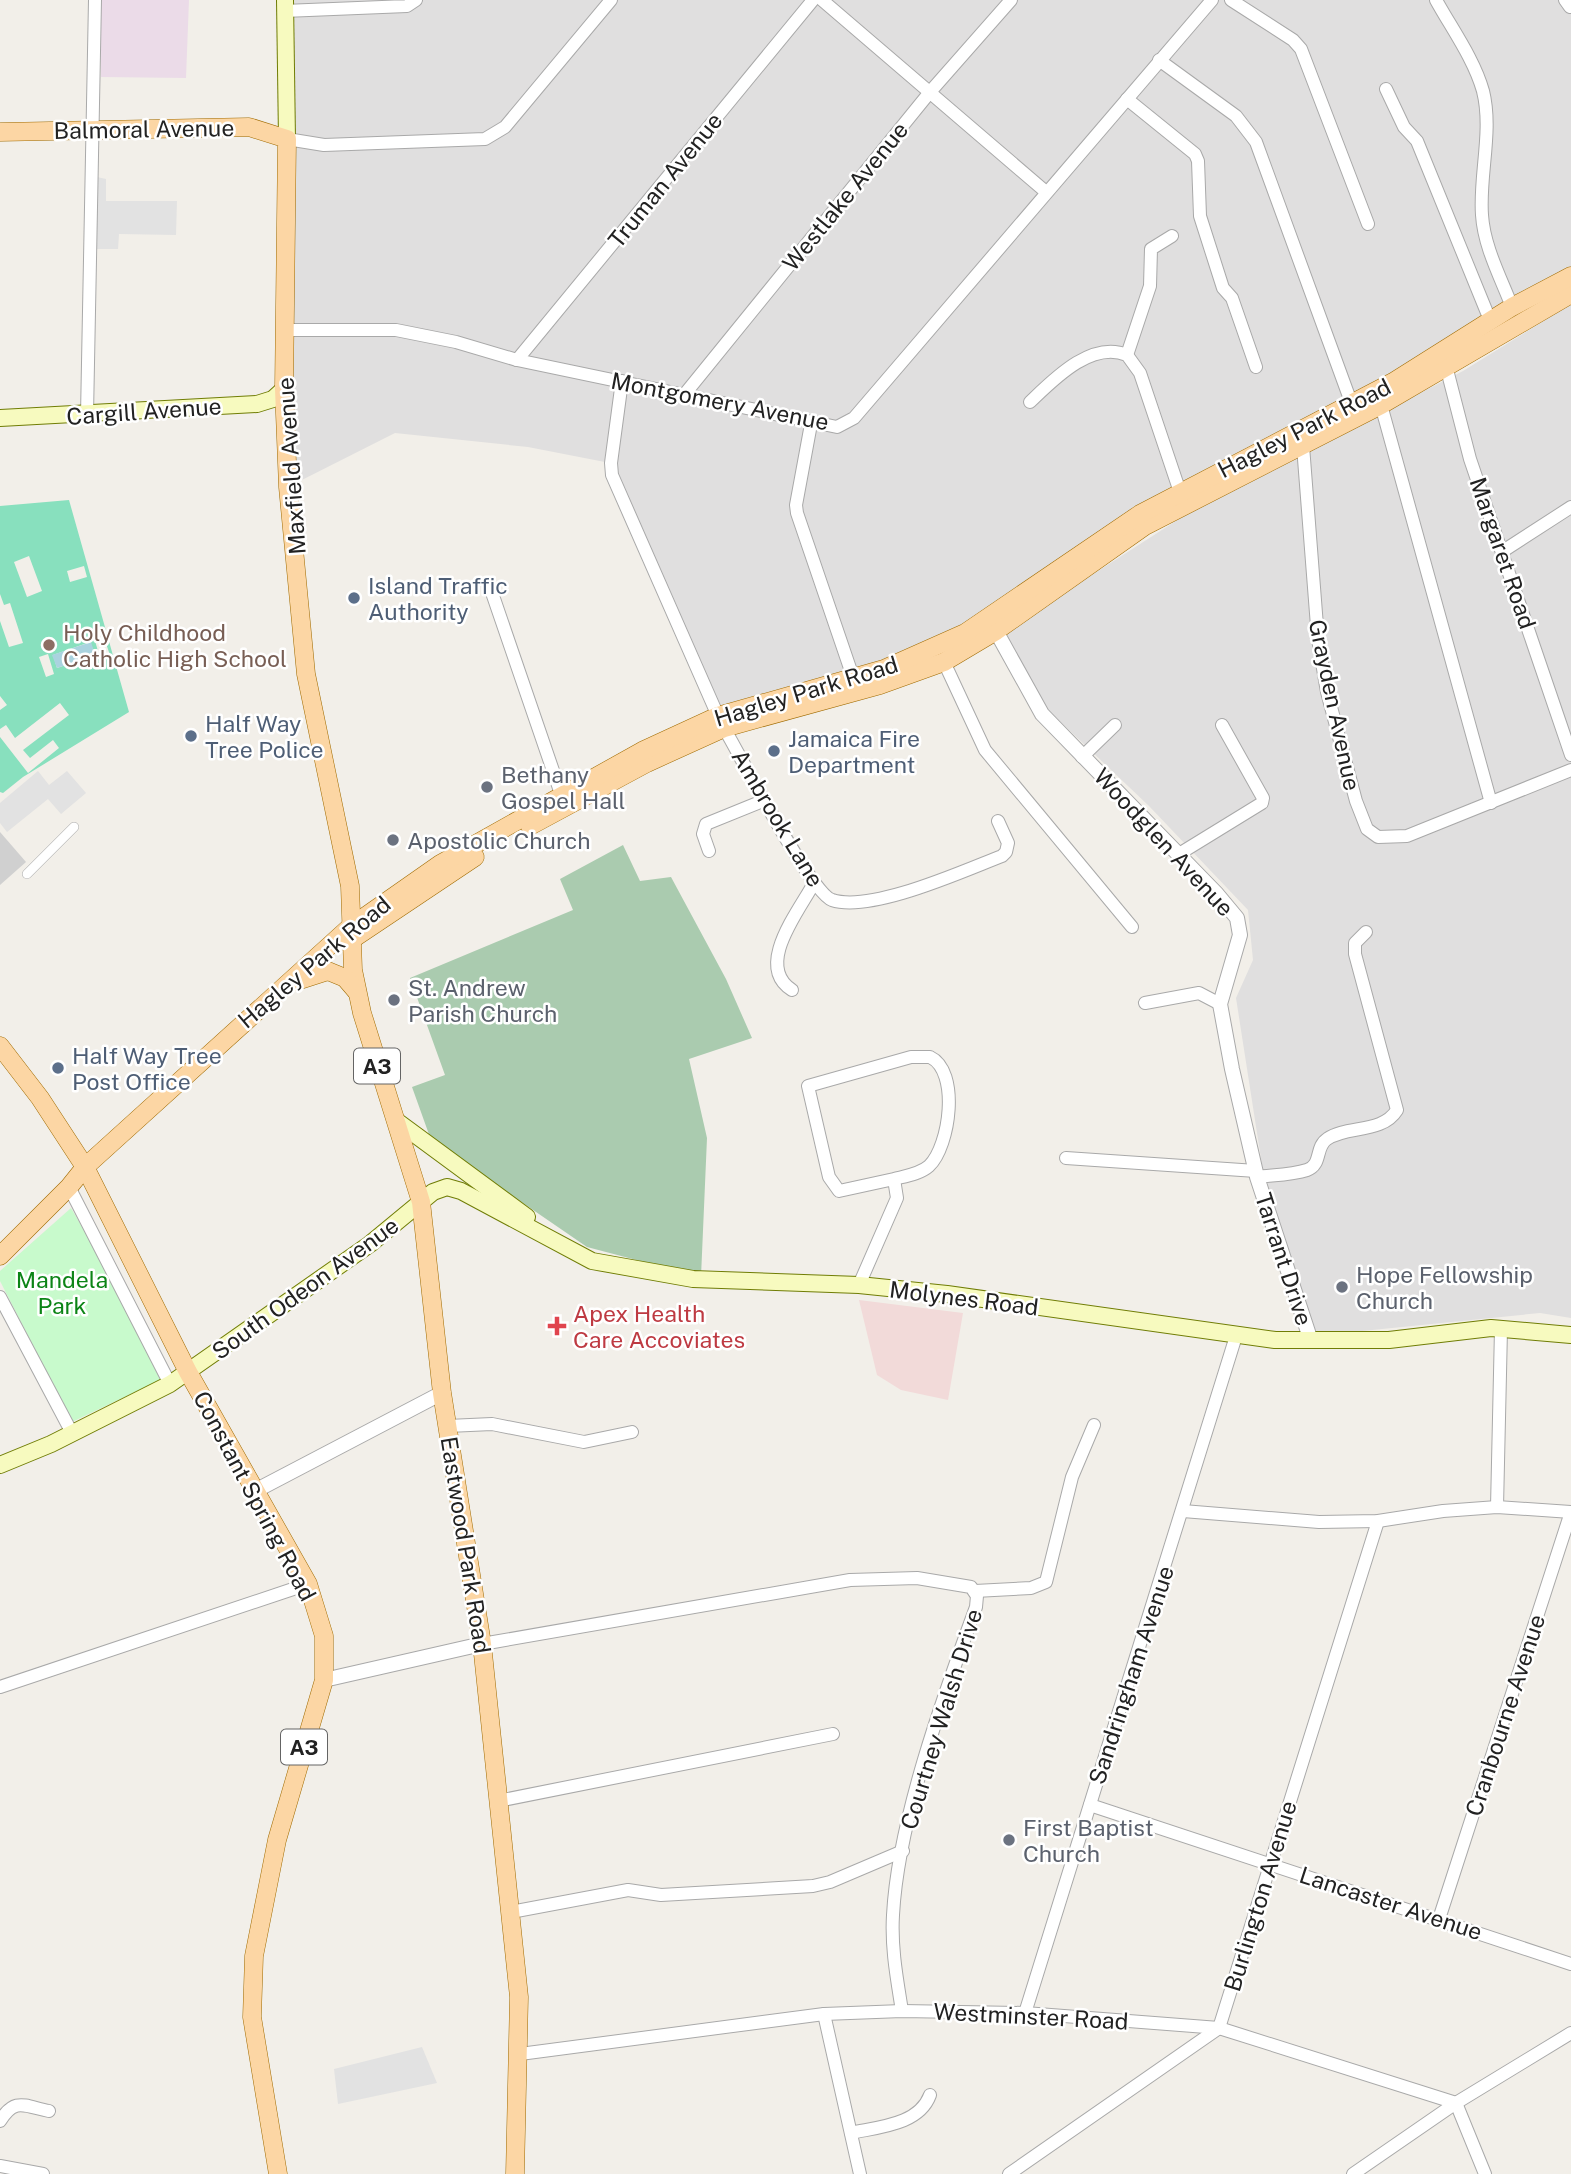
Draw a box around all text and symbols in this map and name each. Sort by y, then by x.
street label: Truman Avenue [602,107,728,253]
street label: Balmoral Avenue [53,114,235,144]
street label: Westlake Avenue [777,116,913,276]
street label: Montgomery Avenue [609,367,831,435]
street label: Hagley Park Road [1213,373,1395,483]
street label: Maxfield Avenue [271,376,311,556]
street label: Cargill Avenue [66,392,222,430]
street label: Margaret Road [1464,474,1542,632]
place label: Island Traffic Authority [368,572,508,625]
marker: Island Traffic Authority [346,590,362,606]
street label: Grayden Avenue [1304,617,1366,793]
place label: Holy Childhood Catholic High School [63,619,287,672]
marker: Holy Childhood Catholic High School [41,637,57,653]
street label: Hagley Park Road [711,650,901,732]
place label: Half Way Tree Police [205,710,324,763]
place label: Jamaica Fire Department [788,725,920,778]
marker: Half Way Tree Police [183,728,199,744]
marker: Jamaica Fire Department [766,743,782,759]
street label: Ambrook Lane [726,745,830,891]
place label: Bethany Gospel Hall [501,761,626,814]
street label: Woodglen Avenue [1089,763,1239,921]
marker: Bethany Gospel Hall [479,779,495,795]
place label: Apostolic Church [407,827,590,854]
marker: Apostolic Church [385,832,401,848]
street label: Hagley Park Road [232,890,396,1034]
place label: St. Andrew Parish Church [408,974,557,1027]
marker: St. Andrew Parish Church [386,992,402,1008]
place label: Half Way Tree Post Office [72,1042,222,1095]
road number: A3 [354,1048,400,1084]
marker: Half Way Tree Post Office [50,1060,66,1076]
street label: Tarrant Drive [1250,1189,1318,1329]
street label: South Odeon Avenue [207,1211,403,1365]
place label: Hope Fellowship Church [1356,1261,1533,1314]
park label: Mandela Park [16,1266,108,1319]
street label: Molynes Road [888,1275,1040,1321]
marker: Hope Fellowship Church [1334,1279,1350,1295]
place label: Apex Health Care Accoviates [573,1300,745,1353]
marker: Apex Health Care Accoviates [547,1316,567,1336]
street label: Constant Spring Road [188,1386,322,1606]
street label: Eastwood Park Road [436,1435,496,1655]
street label: Sandringham Avenue [1083,1562,1179,1788]
street label: Courtney Walsh Drive [895,1606,987,1832]
street label: Cranbourne Avenue [1460,1611,1550,1819]
road number: A3 [281,1730,327,1764]
street label: Burlington Avenue [1218,1797,1302,1995]
place label: First Baptist Church [1023,1814,1154,1867]
marker: First Baptist Church [1001,1832,1017,1848]
street label: Lancaster Avenue [1296,1861,1486,1945]
street label: Westminster Road [933,1997,1129,2035]

